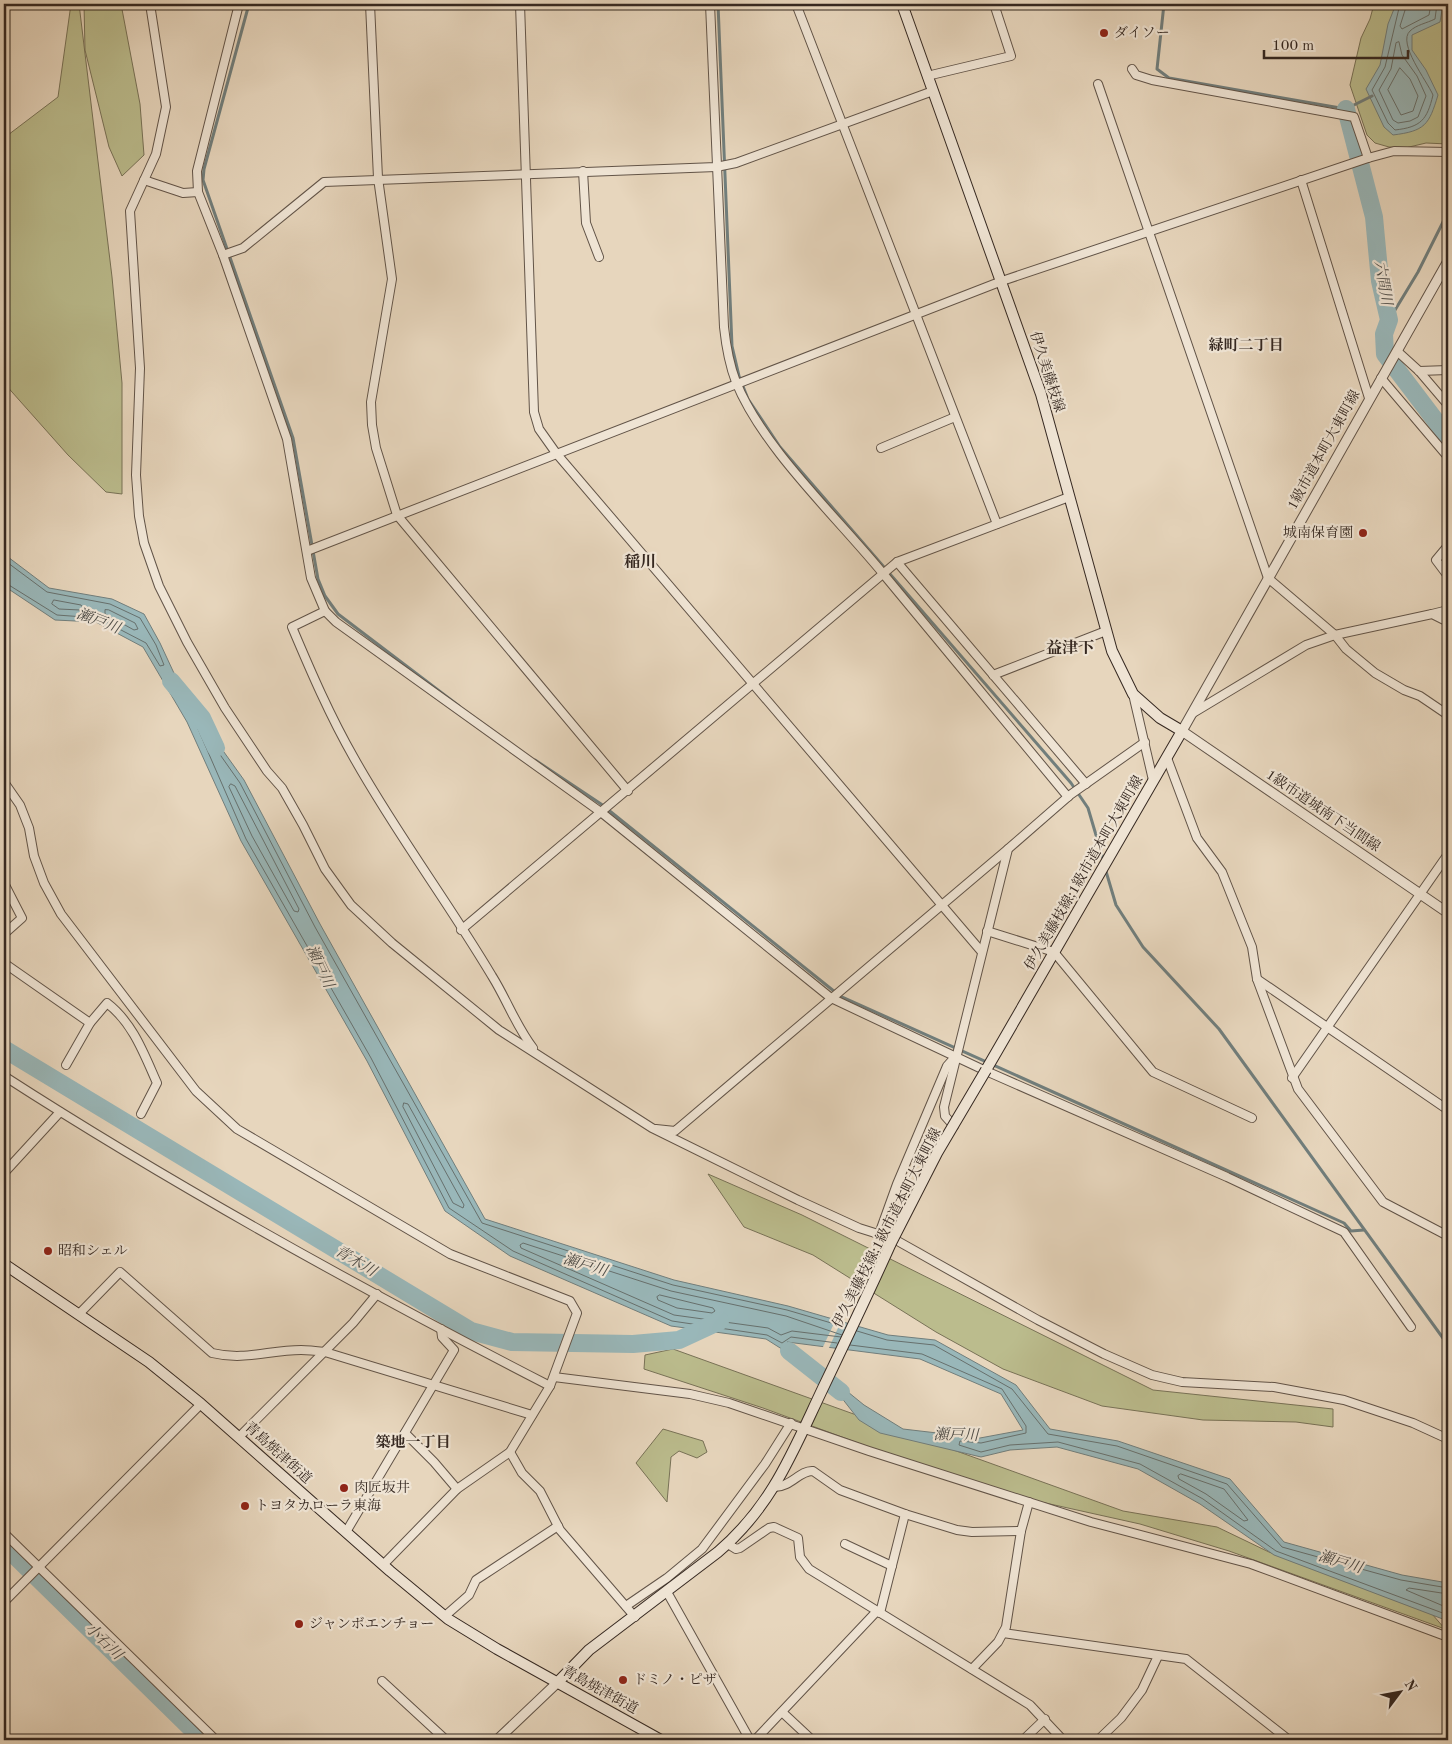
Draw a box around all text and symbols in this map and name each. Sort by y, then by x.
place label: ダイソー [1114,25,1170,40]
marker: ダイソー [1098,27,1110,39]
scale bar [1264,28,1408,60]
text: 100 m [1272,39,1314,54]
water label: 六間川 [1371,259,1396,308]
street label: 伊久美藤枝線 [1027,330,1068,414]
district label: 緑町二丁目 [1208,337,1284,354]
street label: 1級市道本町大東町線 [1284,387,1363,512]
place label: 城南保育園 [1283,525,1353,540]
marker: 城南保育園 [1357,527,1369,539]
district label: 稲川 [624,553,656,571]
water label: 瀬戸川 [74,605,124,638]
district label: 益津下 [1046,639,1094,657]
street label: 1級市道城南下当間線 [1263,767,1383,854]
street label: 伊久美藤枝線;1級市道本町大東町線 [1022,773,1146,973]
water label: 瀬戸川 [303,943,338,992]
street label: 伊久美藤枝線;1級市道本町大東町線 [829,1125,944,1330]
water label: 青木川 [332,1242,381,1281]
place label: 昭和シェル [58,1243,128,1258]
marker: 昭和シェル [42,1245,54,1257]
water label: 瀬戸川 [561,1250,611,1280]
street label: 青島焼津街道 [242,1419,315,1486]
water label: 瀬戸川 [933,1426,981,1444]
district label: 築地一丁目 [375,1434,451,1451]
place label: 肉匠坂井 [354,1480,410,1495]
marker: 肉匠坂井 [338,1482,350,1494]
place label: トヨタカローラ東海 [255,1498,381,1513]
marker: トヨタカローラ東海 [239,1500,251,1512]
water label: 瀬戸川 [1316,1547,1366,1577]
place label: ジャンボエンチョー [309,1616,434,1631]
marker: ジャンボエンチョー [293,1618,305,1630]
water label: 小石川 [82,1620,127,1664]
street label: 青島焼津街道 [560,1663,641,1716]
north arrow [1374,1666,1424,1716]
place label: ドミノ・ピザ [633,1672,717,1687]
marker: ドミノ・ピザ [617,1674,629,1686]
text: N [1401,1677,1419,1694]

